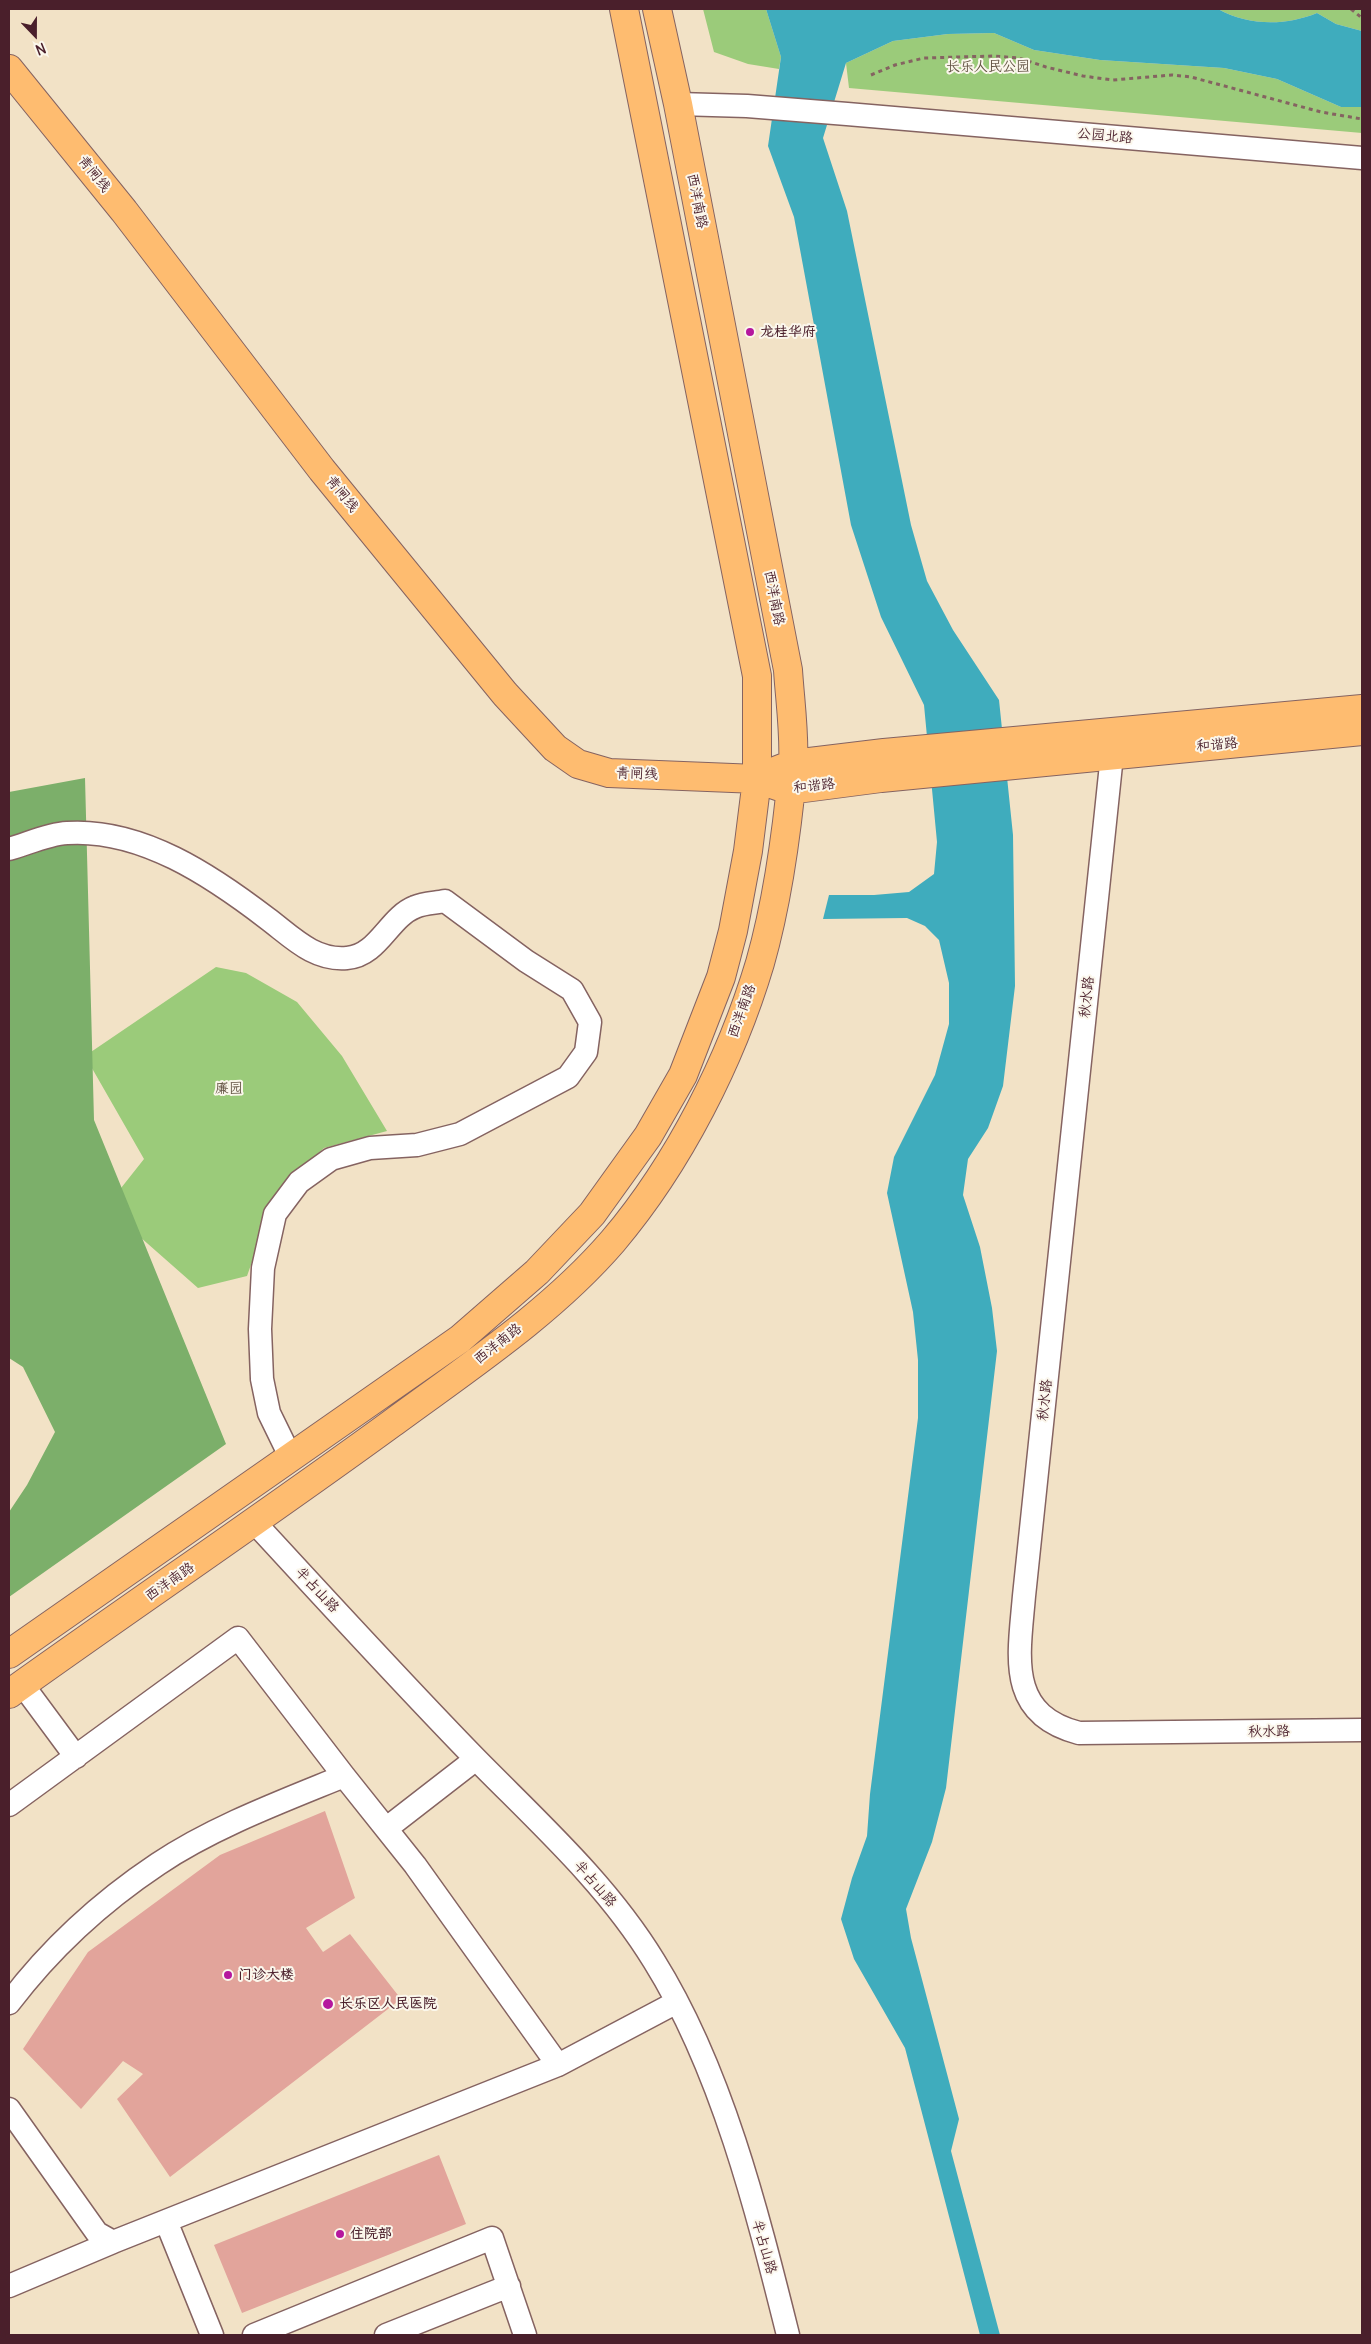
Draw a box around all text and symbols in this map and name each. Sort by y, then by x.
north arrow [10,10,60,60]
text: N [33,39,48,59]
park label: 长乐人民公园 [946,59,1030,75]
street label: 公园北路 [1076,125,1134,147]
street label: 青闸线 [74,152,114,196]
street label: 西洋南路 [683,172,711,230]
place label: 龙桂华府 [760,324,816,340]
marker: 龙桂华府 [744,326,756,338]
street label: 青闸线 [322,472,362,516]
street label: 西洋南路 [760,569,788,627]
street label: 和谐路 [1195,735,1239,755]
street label: 青闸线 [616,765,658,783]
street label: 和谐路 [792,775,836,797]
street label: 秋水路 [1076,975,1098,1019]
street label: 西洋南路 [725,982,759,1040]
park label: 廉园 [215,1081,243,1097]
street label: 西洋南路 [471,1320,525,1368]
street label: 秋水路 [1034,1378,1056,1422]
street label: 西洋南路 [142,1559,198,1605]
street label: 半占山路 [292,1564,342,1616]
street label: 秋水路 [1248,1723,1290,1741]
street label: 半占山路 [570,1857,620,1911]
place label: 门诊大楼 [238,1967,294,1983]
marker: 门诊大楼 [222,1969,234,1981]
place label: 长乐区人民医院 [339,1996,437,2012]
marker: 长乐区人民医院 [321,1997,335,2011]
street label: 半占山路 [748,2218,780,2276]
place label: 住院部 [350,2226,392,2242]
marker: 住院部 [334,2228,346,2240]

